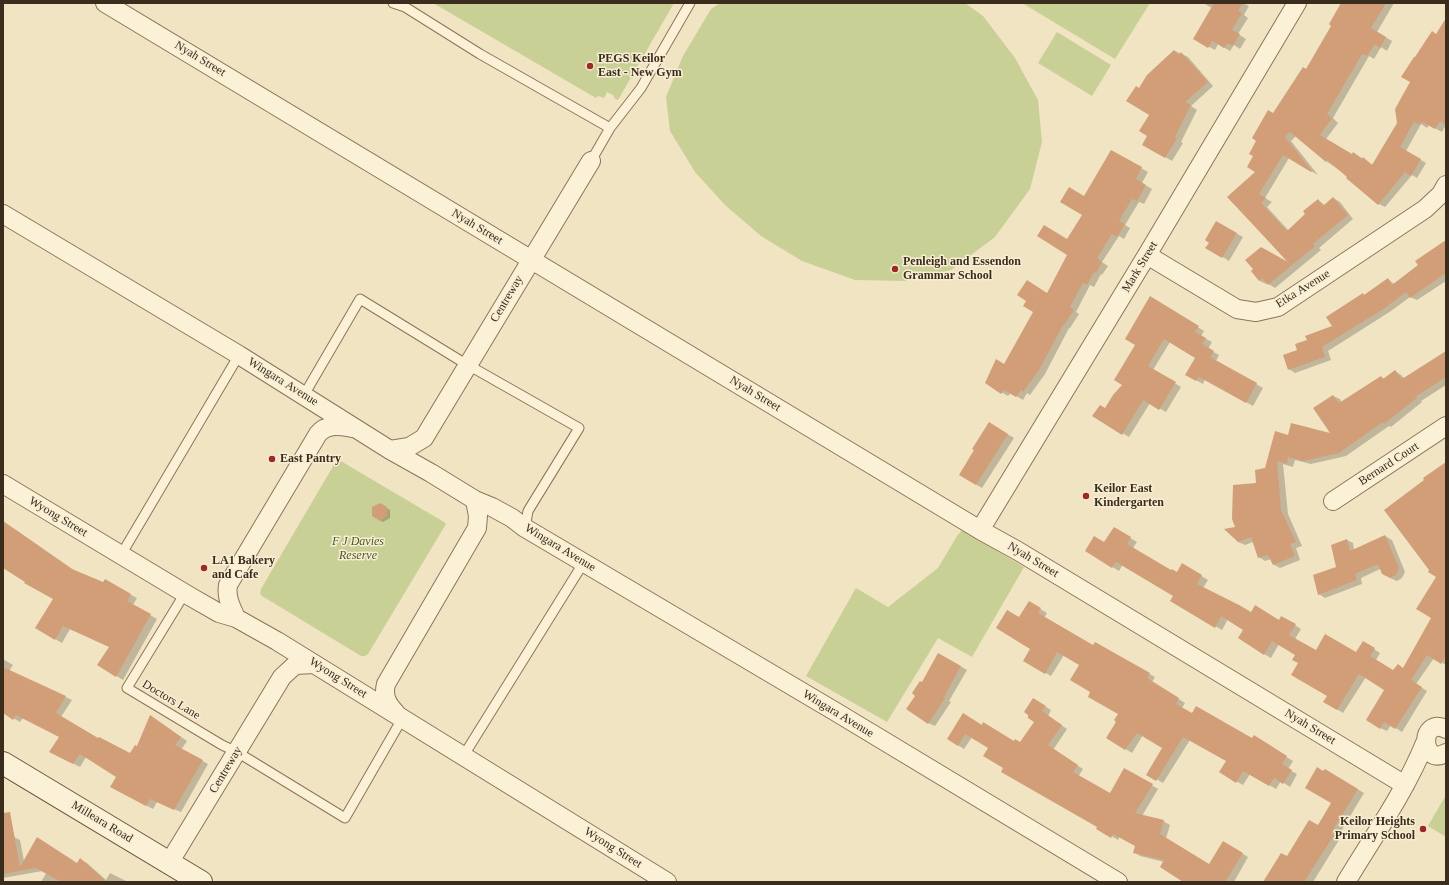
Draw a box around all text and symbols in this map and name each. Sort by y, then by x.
street label: Nyah Street [172,38,228,80]
place label: PEGS Keilor East - New Gym [598,52,682,80]
marker: PEGS Keilor East - New Gym [585,61,595,71]
street label: Nyah Street [449,206,505,248]
street label: Mark Street [1119,239,1161,295]
place label: Penleigh and Essendon Grammar School [903,255,1021,283]
marker: Penleigh and Essendon Grammar School [890,264,900,274]
street label: Etka Avenue [1273,267,1333,311]
street label: Centreway [487,273,527,325]
street label: Wingara Avenue [245,355,321,409]
street label: Nyah Street [727,373,783,415]
street label: Bernard Court [1356,439,1422,489]
place label: East Pantry [280,452,341,466]
marker: East Pantry [267,454,277,464]
place label: Keilor East Kindergarten [1094,482,1164,510]
marker: Keilor East Kindergarten [1081,491,1091,501]
street label: Wyong Street [26,494,90,540]
street label: Wingara Avenue [522,521,598,575]
park label: F J Davies Reserve [332,535,384,563]
street label: Nyah Street [1005,539,1061,581]
place label: LA1 Bakery and Cafe [212,554,275,582]
marker: LA1 Bakery and Cafe [199,563,209,573]
street label: Wyong Street [306,655,370,701]
street label: Doctors Lane [139,677,203,723]
street label: Wingara Avenue [800,687,876,741]
street label: Nyah Street [1282,706,1338,748]
street label: Centreway [206,744,246,796]
street label: Milleara Road [69,798,135,846]
place label: Keilor Heights Primary School [1335,815,1415,843]
marker: Keilor Heights Primary School [1418,824,1428,834]
street label: Wyong Street [581,825,645,871]

